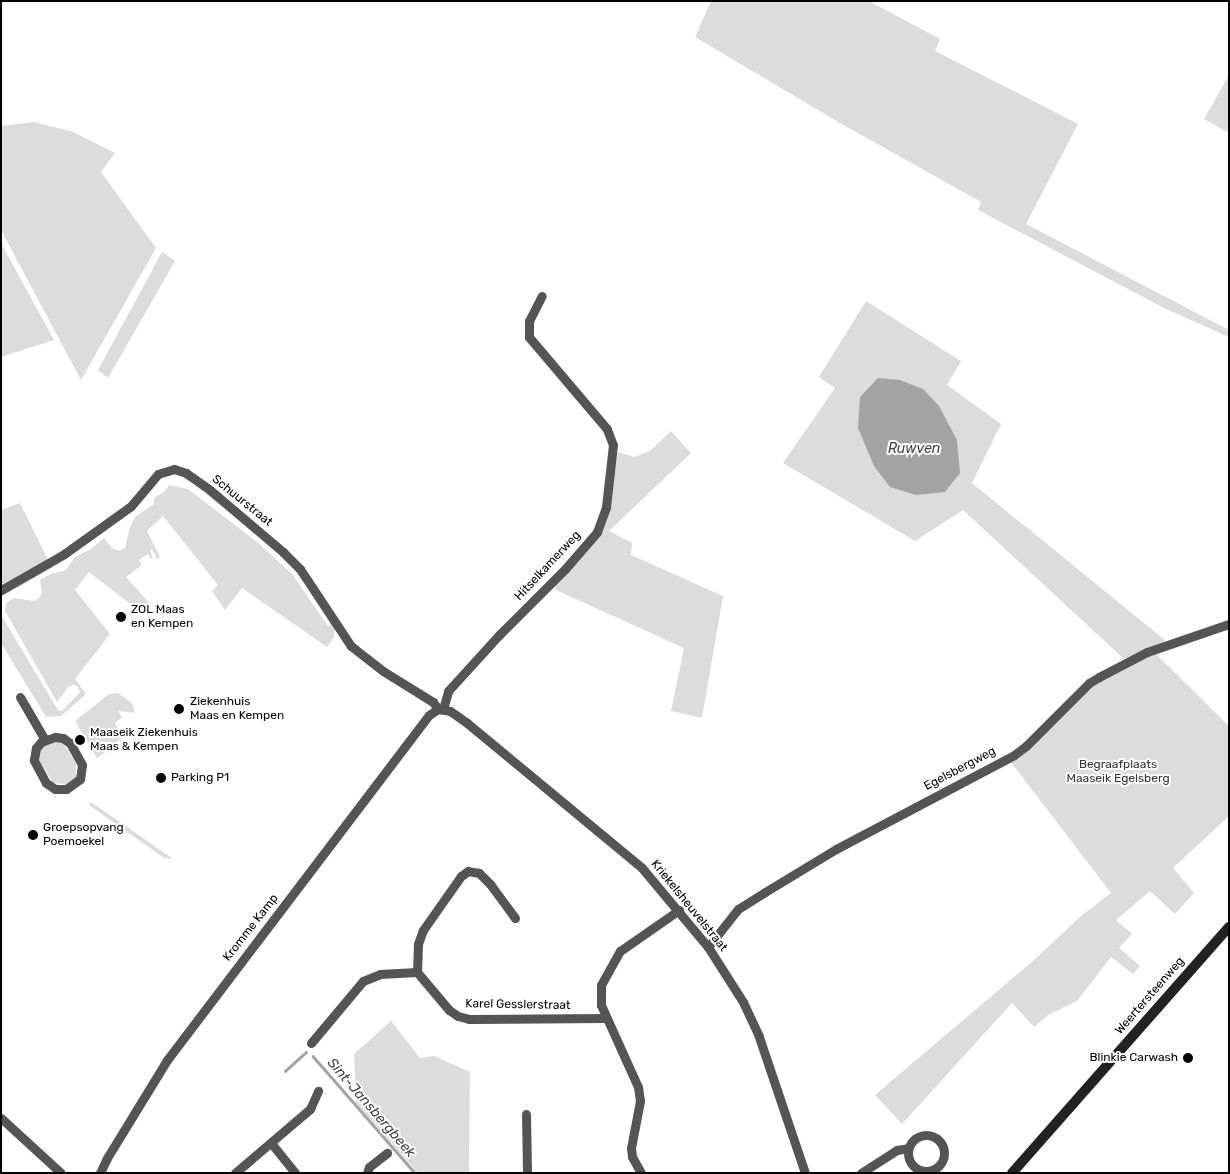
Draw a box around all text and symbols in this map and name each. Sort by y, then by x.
water label: Ruwven [888,441,940,457]
street label: Schuurstraat [209,472,275,530]
street label: Hitselkamerweg [512,528,584,604]
place label: ZOL Maas en Kempen [131,603,193,631]
marker: ZOL Maas en Kempen [115,611,127,623]
place label: Ziekenhuis Maas en Kempen [190,695,284,723]
marker: Ziekenhuis Maas en Kempen [172,702,186,716]
place label: Maaseik Ziekenhuis Maas & Kempen [90,726,198,754]
marker: Maaseik Ziekenhuis Maas & Kempen [74,734,86,746]
street label: Egelsbergweg [922,744,998,794]
park label: Begraafplaats Maaseik Egelsberg [1066,758,1170,786]
place label: Parking P1 [171,771,229,785]
marker: Parking P1 [155,772,167,784]
place label: Groepsopvang Poemoekel [43,821,124,849]
marker: Groepsopvang Poemoekel [27,829,39,841]
street label: Kriekelsheuvelstraat [648,857,730,955]
street label: Kromme Kamp [220,892,282,964]
street label: Weertersteenweg [1112,954,1188,1038]
street label: Karel Gesslerstraat [465,997,571,1013]
place label: Blinkie Carwash [1089,1051,1178,1065]
marker: Blinkie Carwash [1182,1052,1194,1064]
water label: Sint-Jansbergbeek [323,1055,419,1161]

